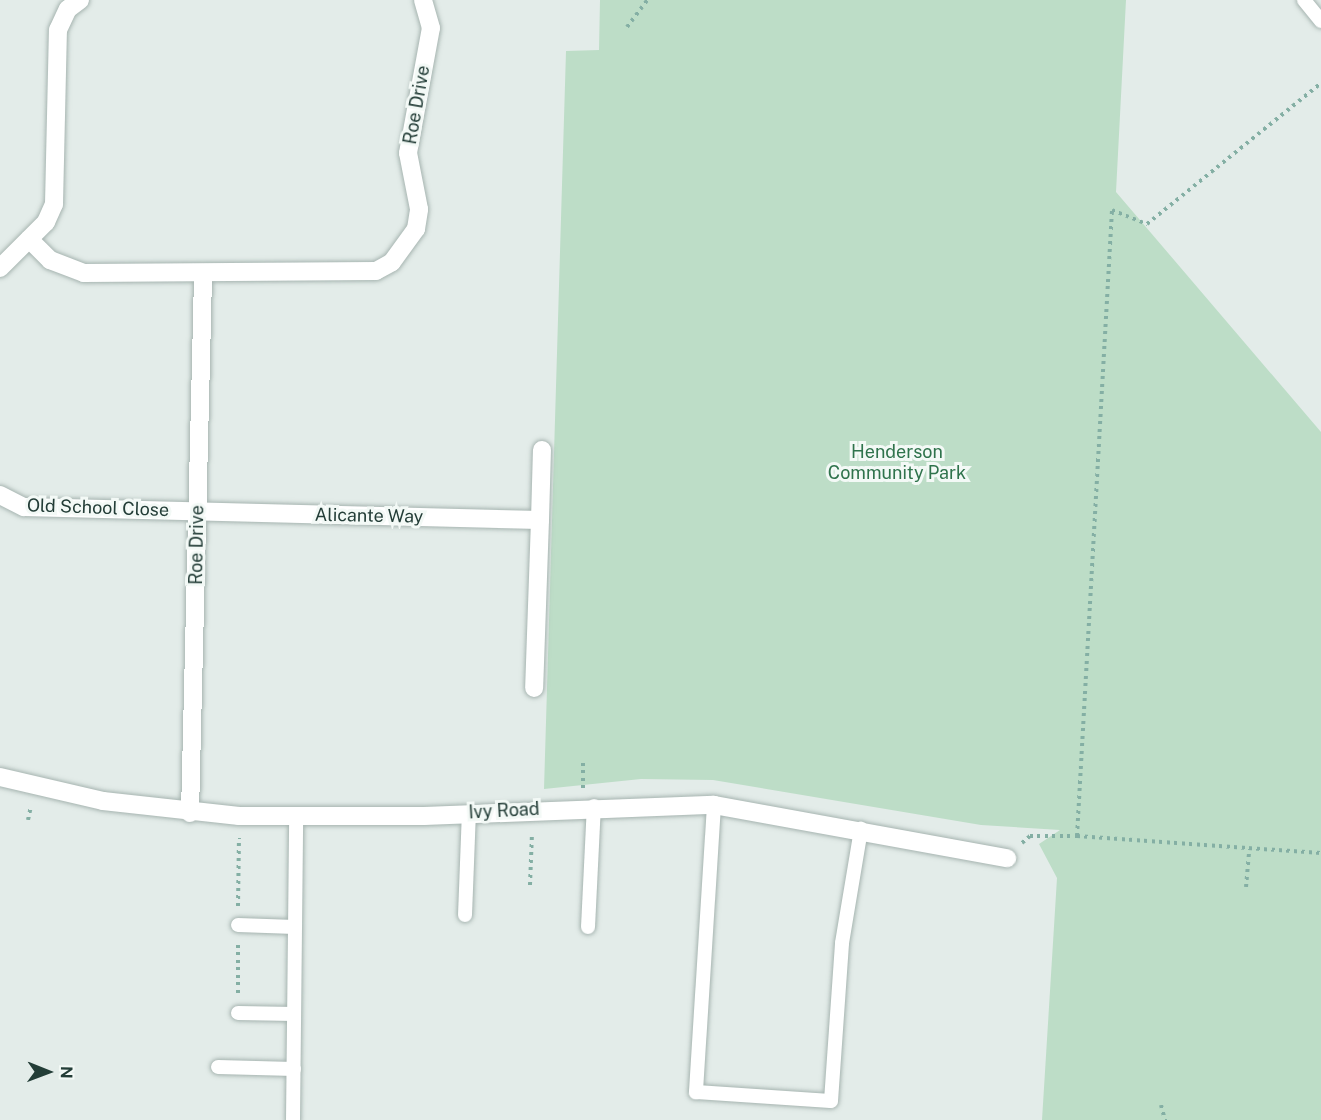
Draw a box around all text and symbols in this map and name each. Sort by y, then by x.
street label: Roe Drive [399,64,435,146]
park label: Henderson Community Park [828,442,966,484]
street label: Old School Close [27,495,169,521]
street label: Alicante Way [314,504,424,528]
street label: Roe Drive [186,505,208,585]
street label: Ivy Road [468,798,540,824]
north arrow [18,1042,78,1102]
text: N [57,1066,76,1079]

